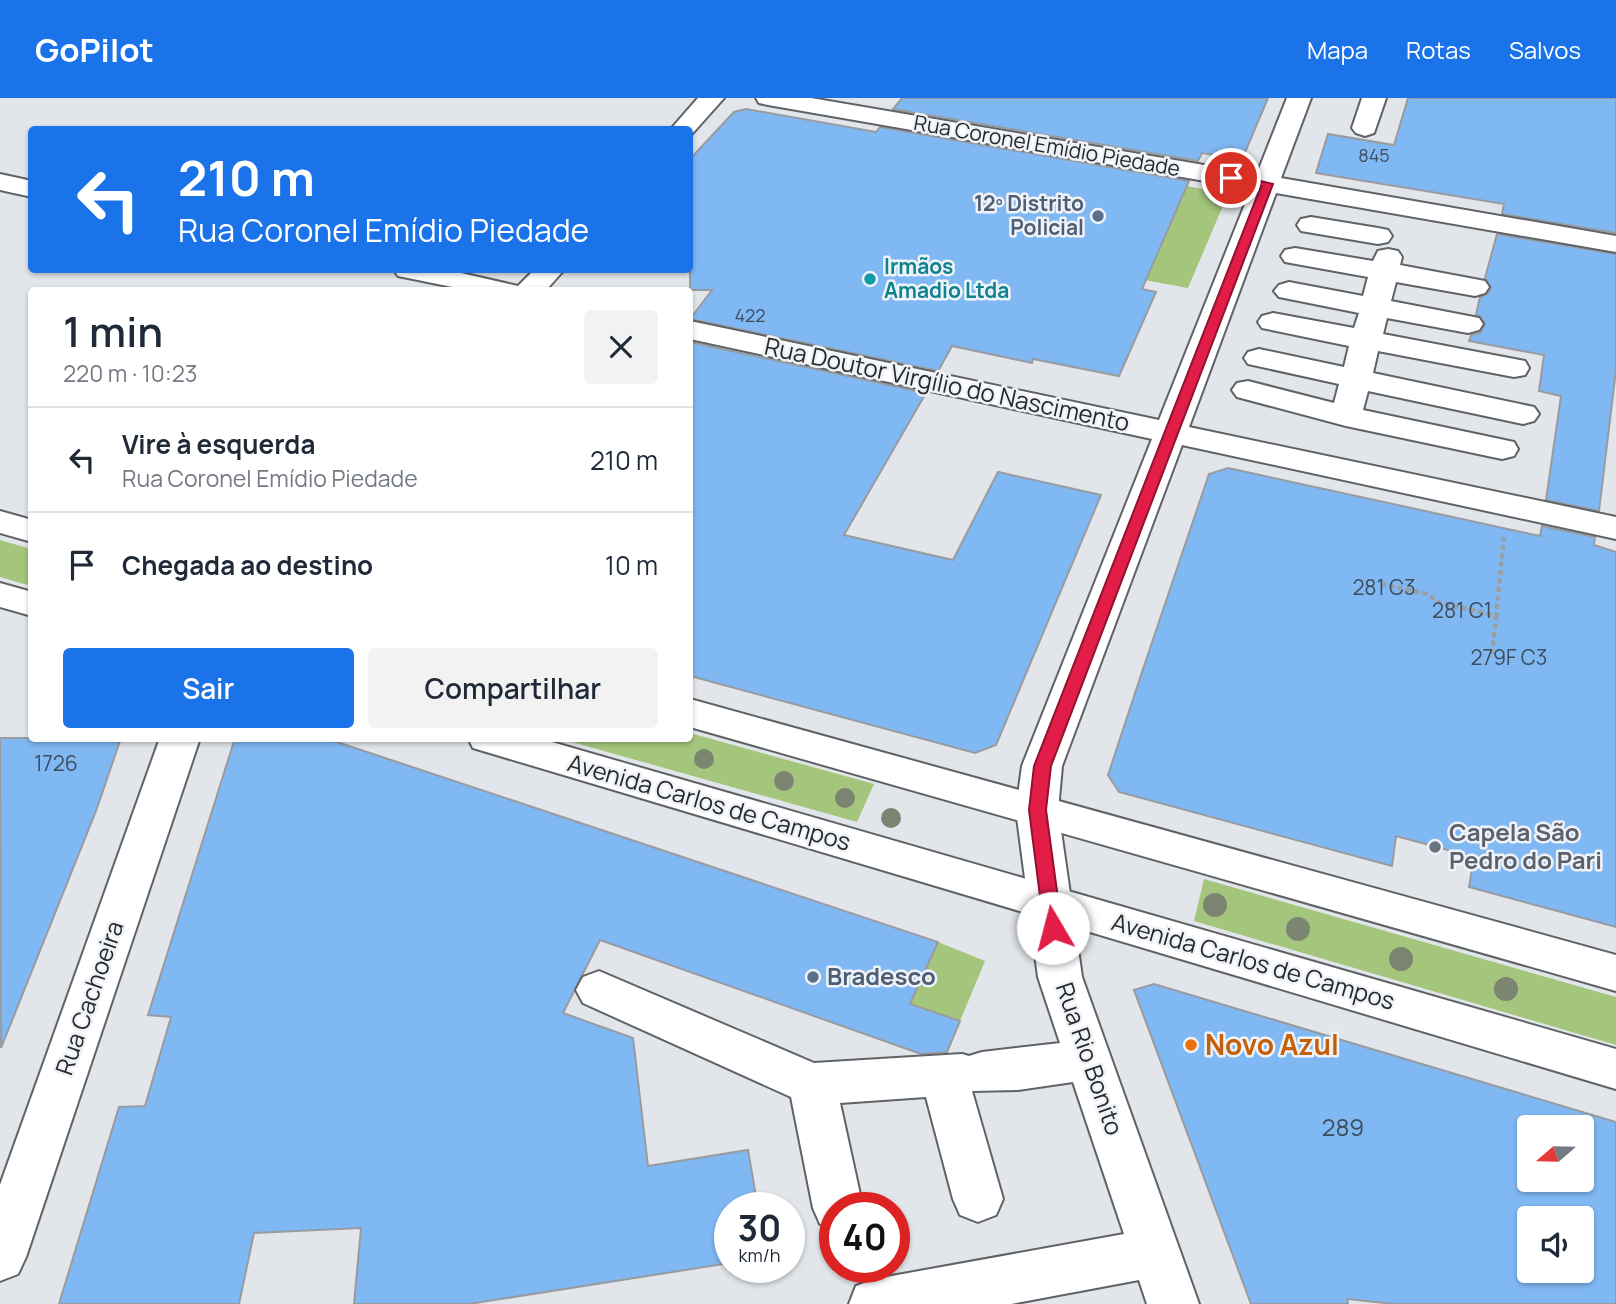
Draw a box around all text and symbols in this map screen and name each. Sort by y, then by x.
text: GoPilot [35,27,154,72]
text: Mapa [1307,33,1368,66]
text: Rotas [1406,33,1471,66]
text: Salvos [1509,33,1581,66]
street label: Rua Coronel Emídio Piedade [912,108,1183,182]
house number: 845 [1358,143,1390,167]
text: 210 m [178,144,315,211]
pin [1201,148,1261,208]
icon: left [63,154,154,245]
icon: arrive [1212,159,1250,197]
place label: 12º Distrito Policial [974,189,1084,241]
text: Rua Coronel Emídio Piedade [178,208,589,252]
marker: 12º Distrito Policial [1090,208,1106,224]
place label: Irmãos Amadio Ltda [884,252,1009,304]
marker: Irmãos Amadio Ltda [862,271,878,287]
text: 1 min [63,302,163,360]
house number: 422 [734,303,766,327]
button: close [584,310,658,384]
street label: Rua Doutor Virgílio do Nascimento [762,329,1133,438]
text: 220 m · 10:23 [63,357,197,389]
text: Vire à esquerda [122,426,315,462]
icon: left [63,441,101,479]
text: 210 m [590,442,658,478]
text: Rua Coronel Emídio Piedade [122,462,418,494]
icon: arrive [63,546,101,584]
text: Chegada ao destino [122,547,373,583]
text: 10 m [605,547,658,583]
house number: 281 C3 [1352,573,1416,601]
house number: 281 C1 [1432,596,1492,624]
house number: 279F C3 [1471,643,1547,671]
button: Sair [63,648,354,728]
button: Compartilhar [368,648,658,728]
street label: Avenida Carlos de Campos [564,745,855,858]
house number: 1726 [34,749,78,777]
place label: Capela São Pedro do Pari [1449,815,1602,876]
marker: Capela São Pedro do Pari [1427,839,1443,855]
position arrow [1016,891,1090,965]
street label: Avenida Carlos de Campos [1108,904,1399,1017]
street label: Rua Cachoeira [47,916,130,1079]
place label: Bradesco [827,959,936,992]
marker: Bradesco [805,969,821,985]
street label: Rua Rio Bonito [1049,978,1132,1139]
place label: Novo Azul [1205,1025,1339,1063]
marker: Novo Azul [1183,1037,1199,1053]
house number: 289 [1322,1110,1364,1143]
north arrow [1517,1115,1594,1192]
map controls [1517,1115,1594,1283]
speed limit sign: 40 [819,1192,910,1283]
text: 30 [738,1204,781,1252]
button: sound [1517,1206,1594,1283]
text: km/h [739,1243,780,1267]

